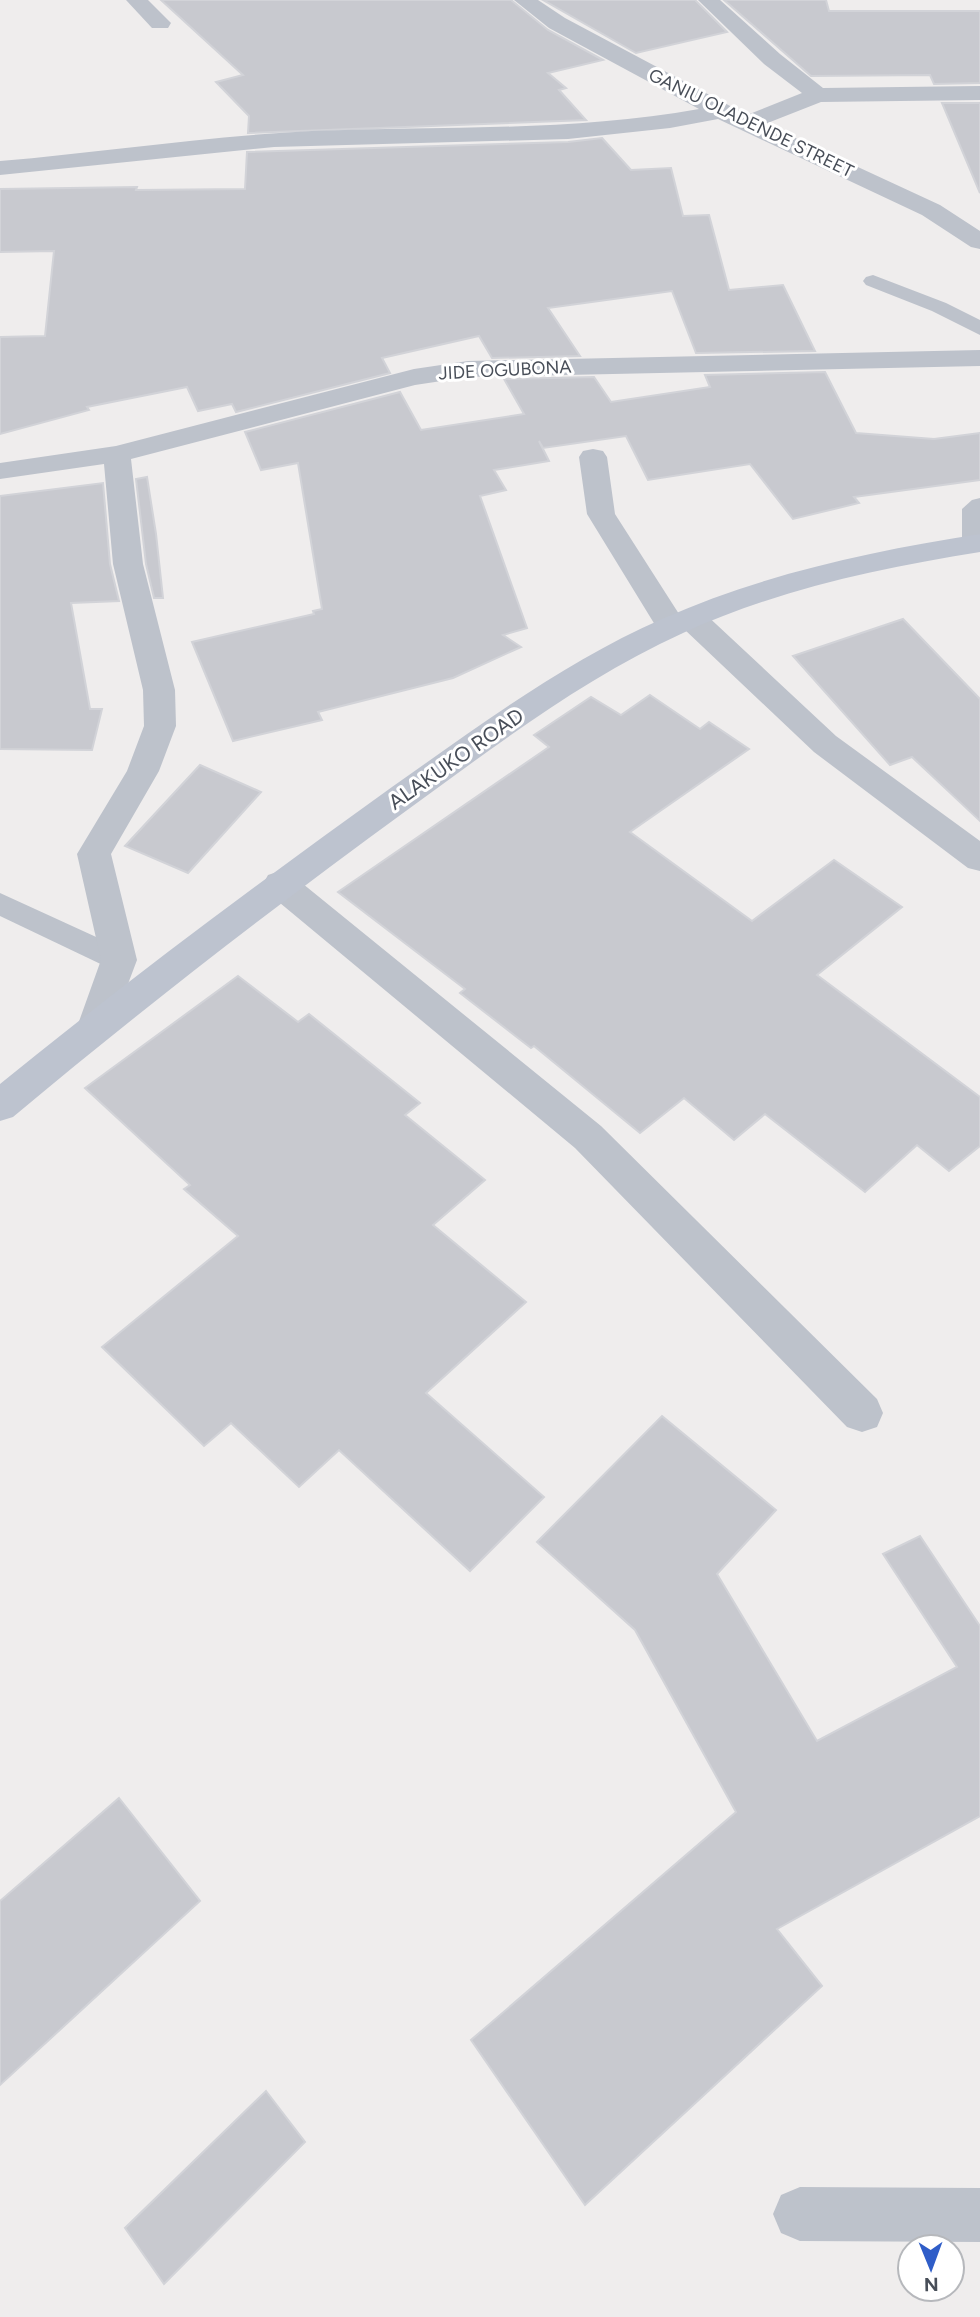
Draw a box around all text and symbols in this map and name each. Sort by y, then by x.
street label: GANIU OLADENDE STREET [645,64,857,182]
street label: JIDE OGUBONA [438,356,572,384]
street label: ALAKUKO ROAD [383,703,528,815]
north arrow [896,2233,966,2303]
text: N [924,2273,939,2296]

